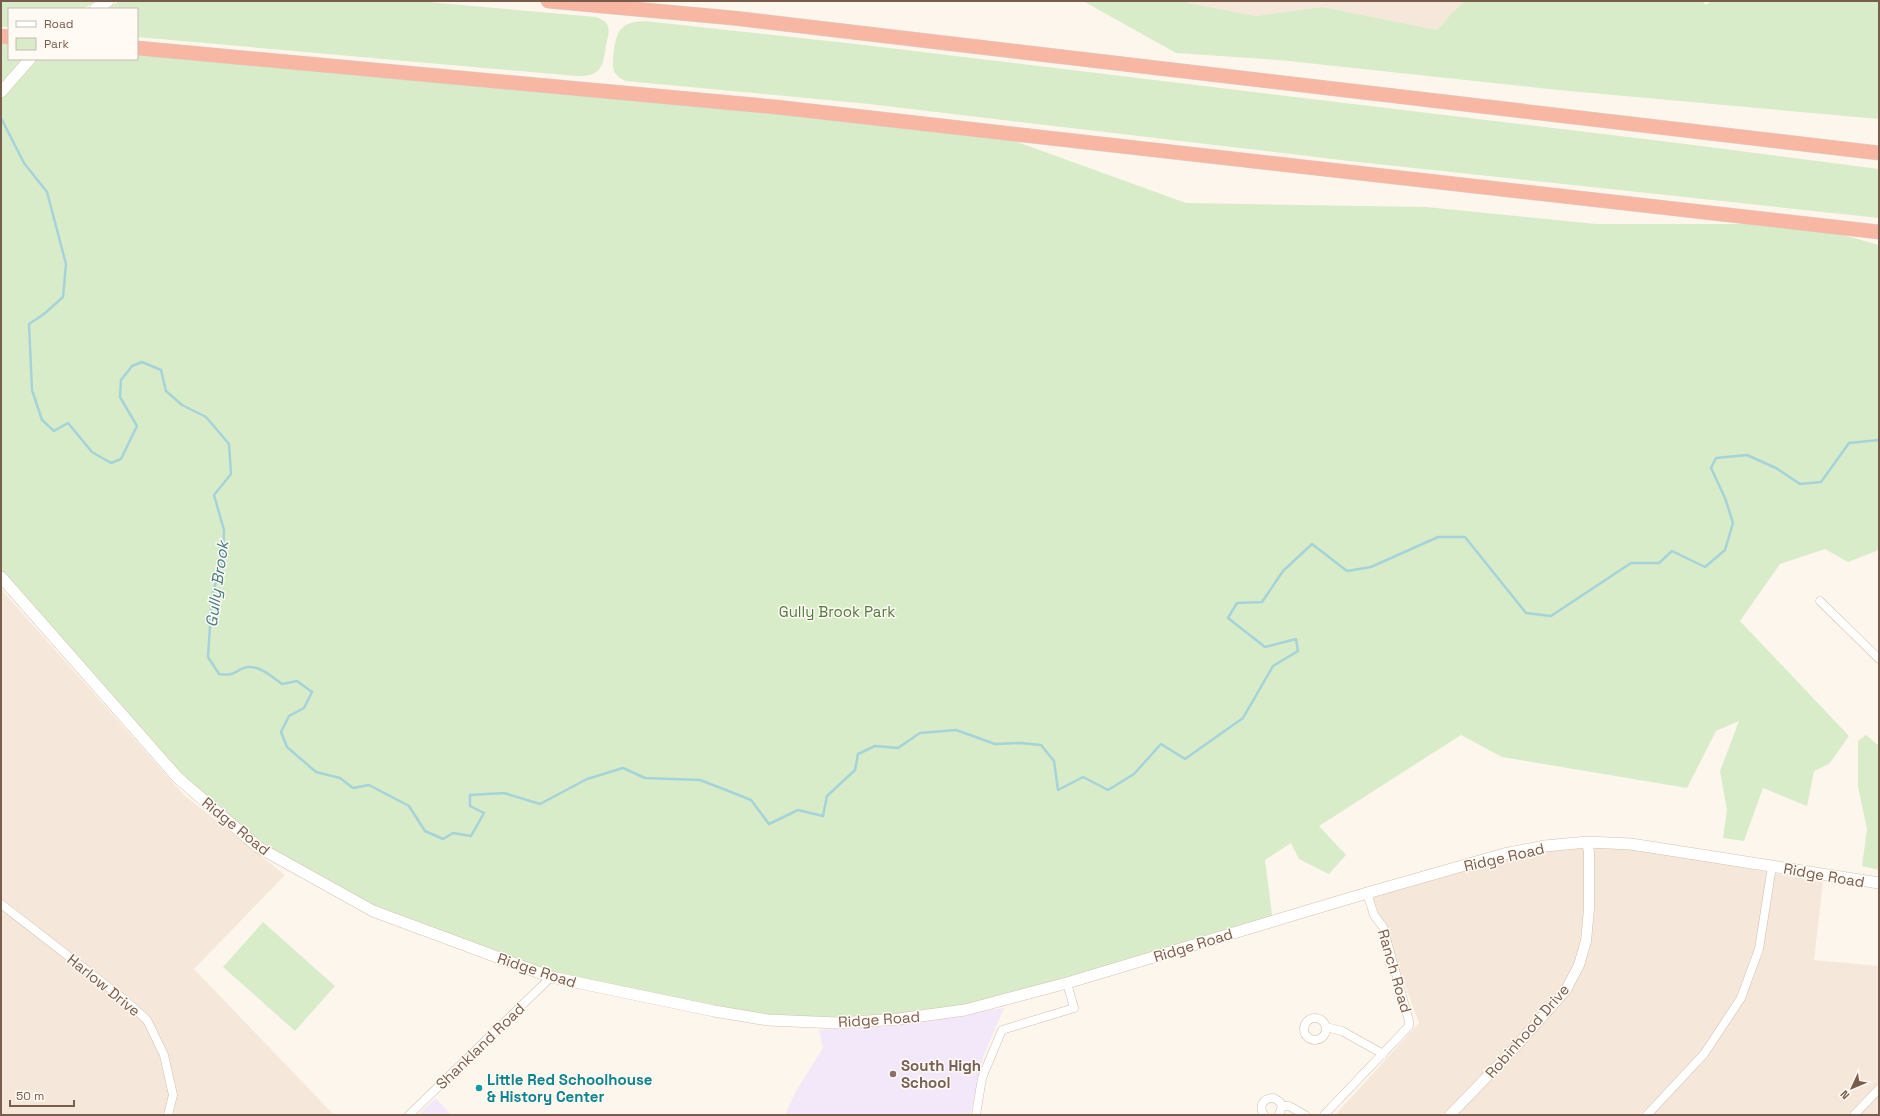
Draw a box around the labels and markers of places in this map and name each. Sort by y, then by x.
place label: South High School [901,1056,981,1092]
marker: South High School [888,1069,898,1079]
place label: Little Red Schoolhouse & History Center [487,1070,653,1106]
marker: Little Red Schoolhouse & History Center [474,1083,484,1093]

